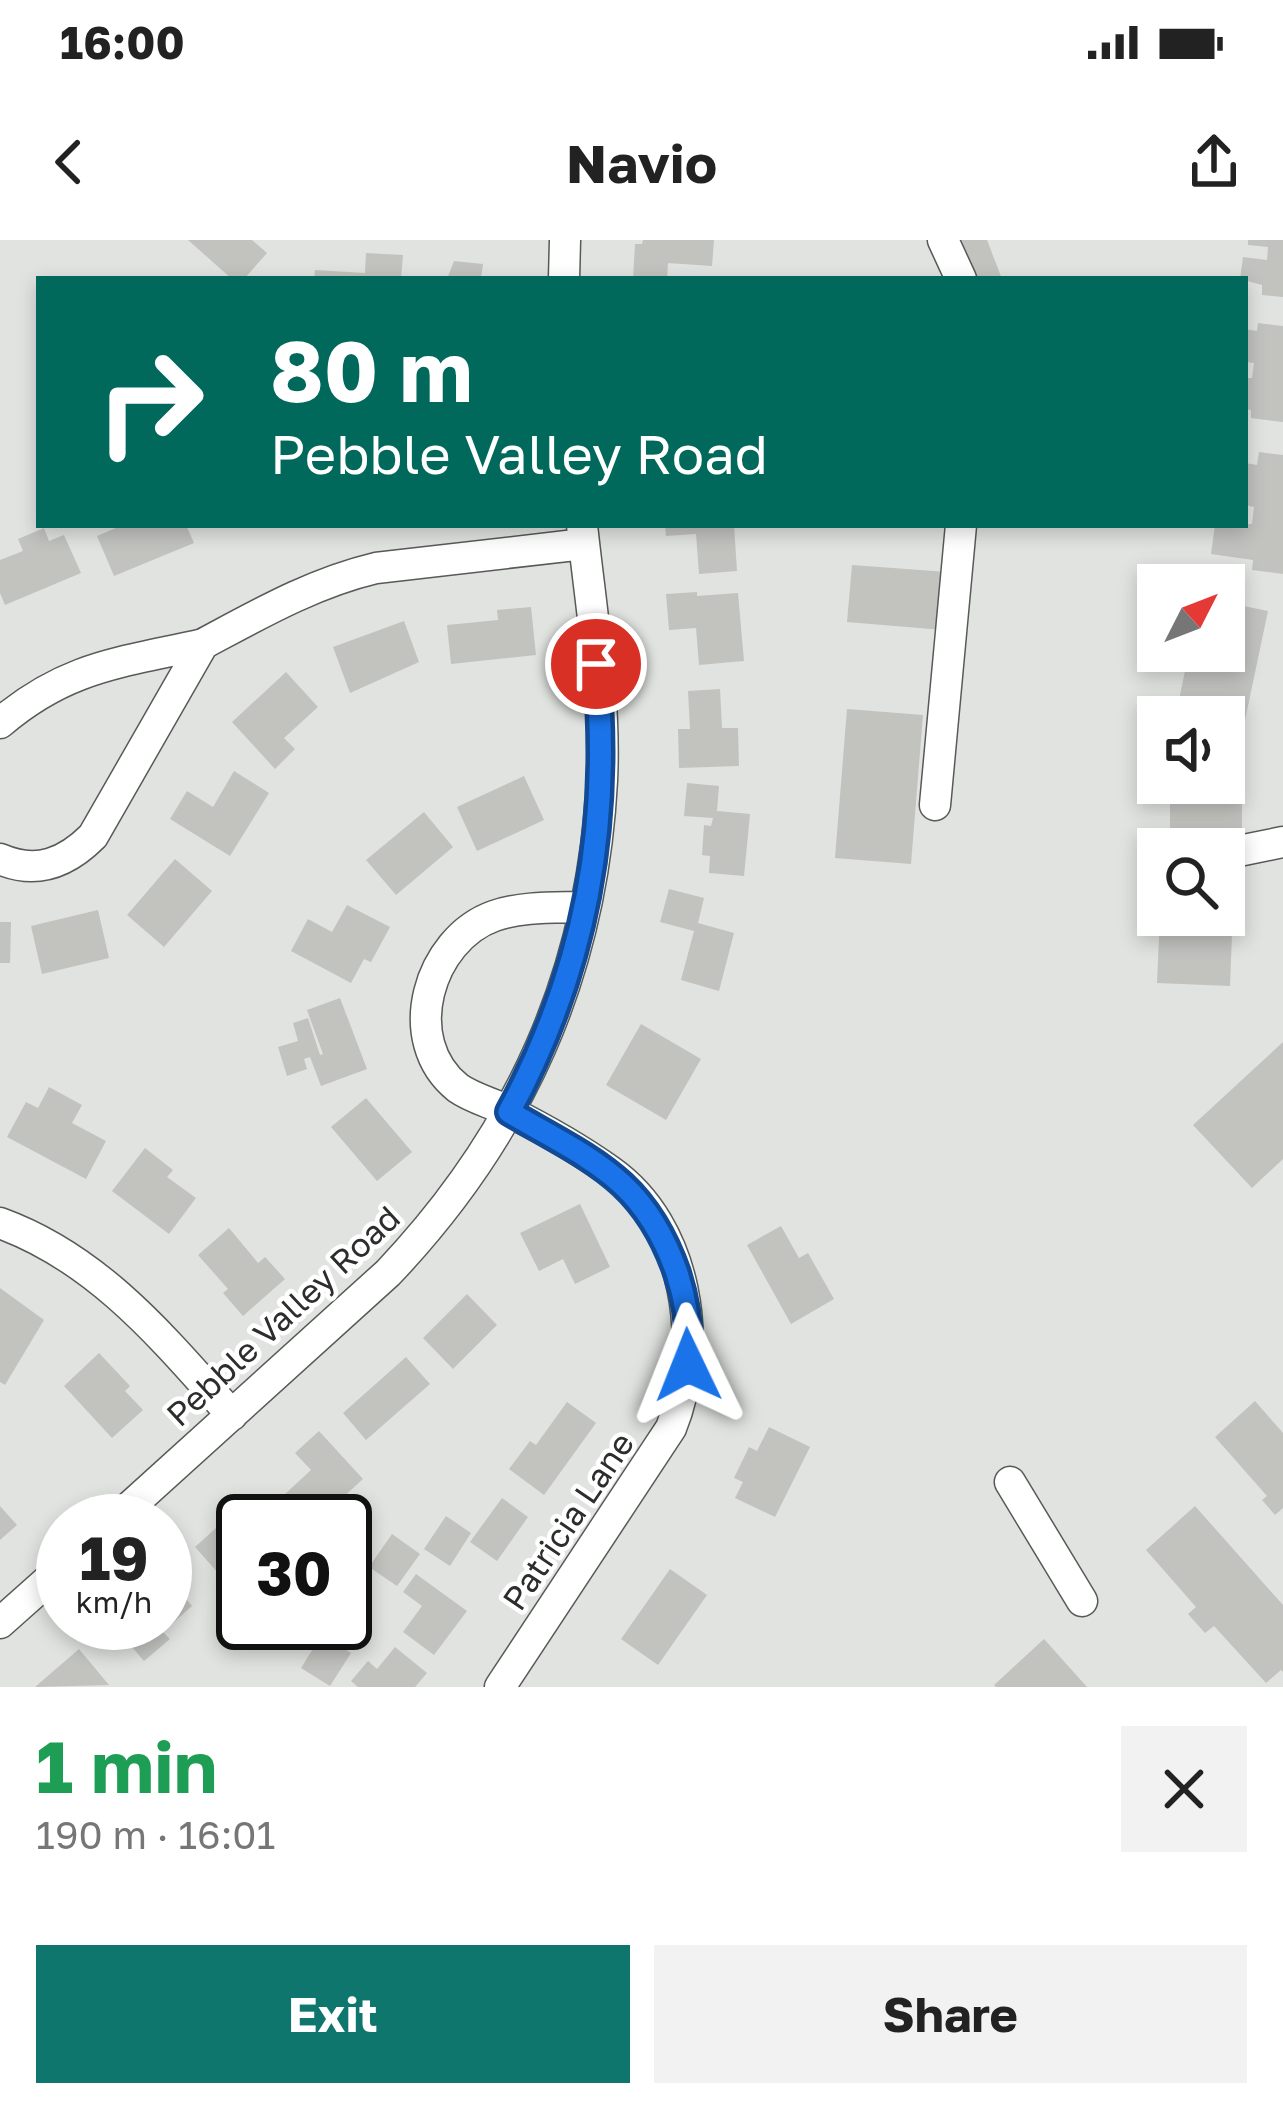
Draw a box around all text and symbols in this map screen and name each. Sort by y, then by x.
text: 16:00 [60,15,185,69]
icon: back [36,129,102,195]
icon: share [1181,129,1247,195]
text: Navio [566,130,717,195]
text: 80 m [270,320,473,420]
icon: right [72,324,228,480]
text: Pebble Valley Road [270,421,768,486]
north arrow [1137,564,1245,672]
map controls [1137,564,1245,936]
pin [545,613,647,715]
icon: arrive [563,631,629,697]
button: sound [1137,696,1245,804]
button: search [1137,828,1245,936]
street label: Pebble Valley Road [158,1198,407,1434]
position arrow [625,1302,751,1428]
street label: Patricia Lane [494,1425,641,1617]
speed limit sign: 30 [216,1494,372,1650]
text: 19 [79,1521,148,1593]
text: km/h [76,1584,152,1620]
text: 1 min [36,1722,217,1809]
button: close [1121,1726,1247,1852]
text: 190 m · 16:01 [36,1811,275,1858]
button: Exit [36,1945,630,2083]
button: Share [654,1945,1247,2083]

